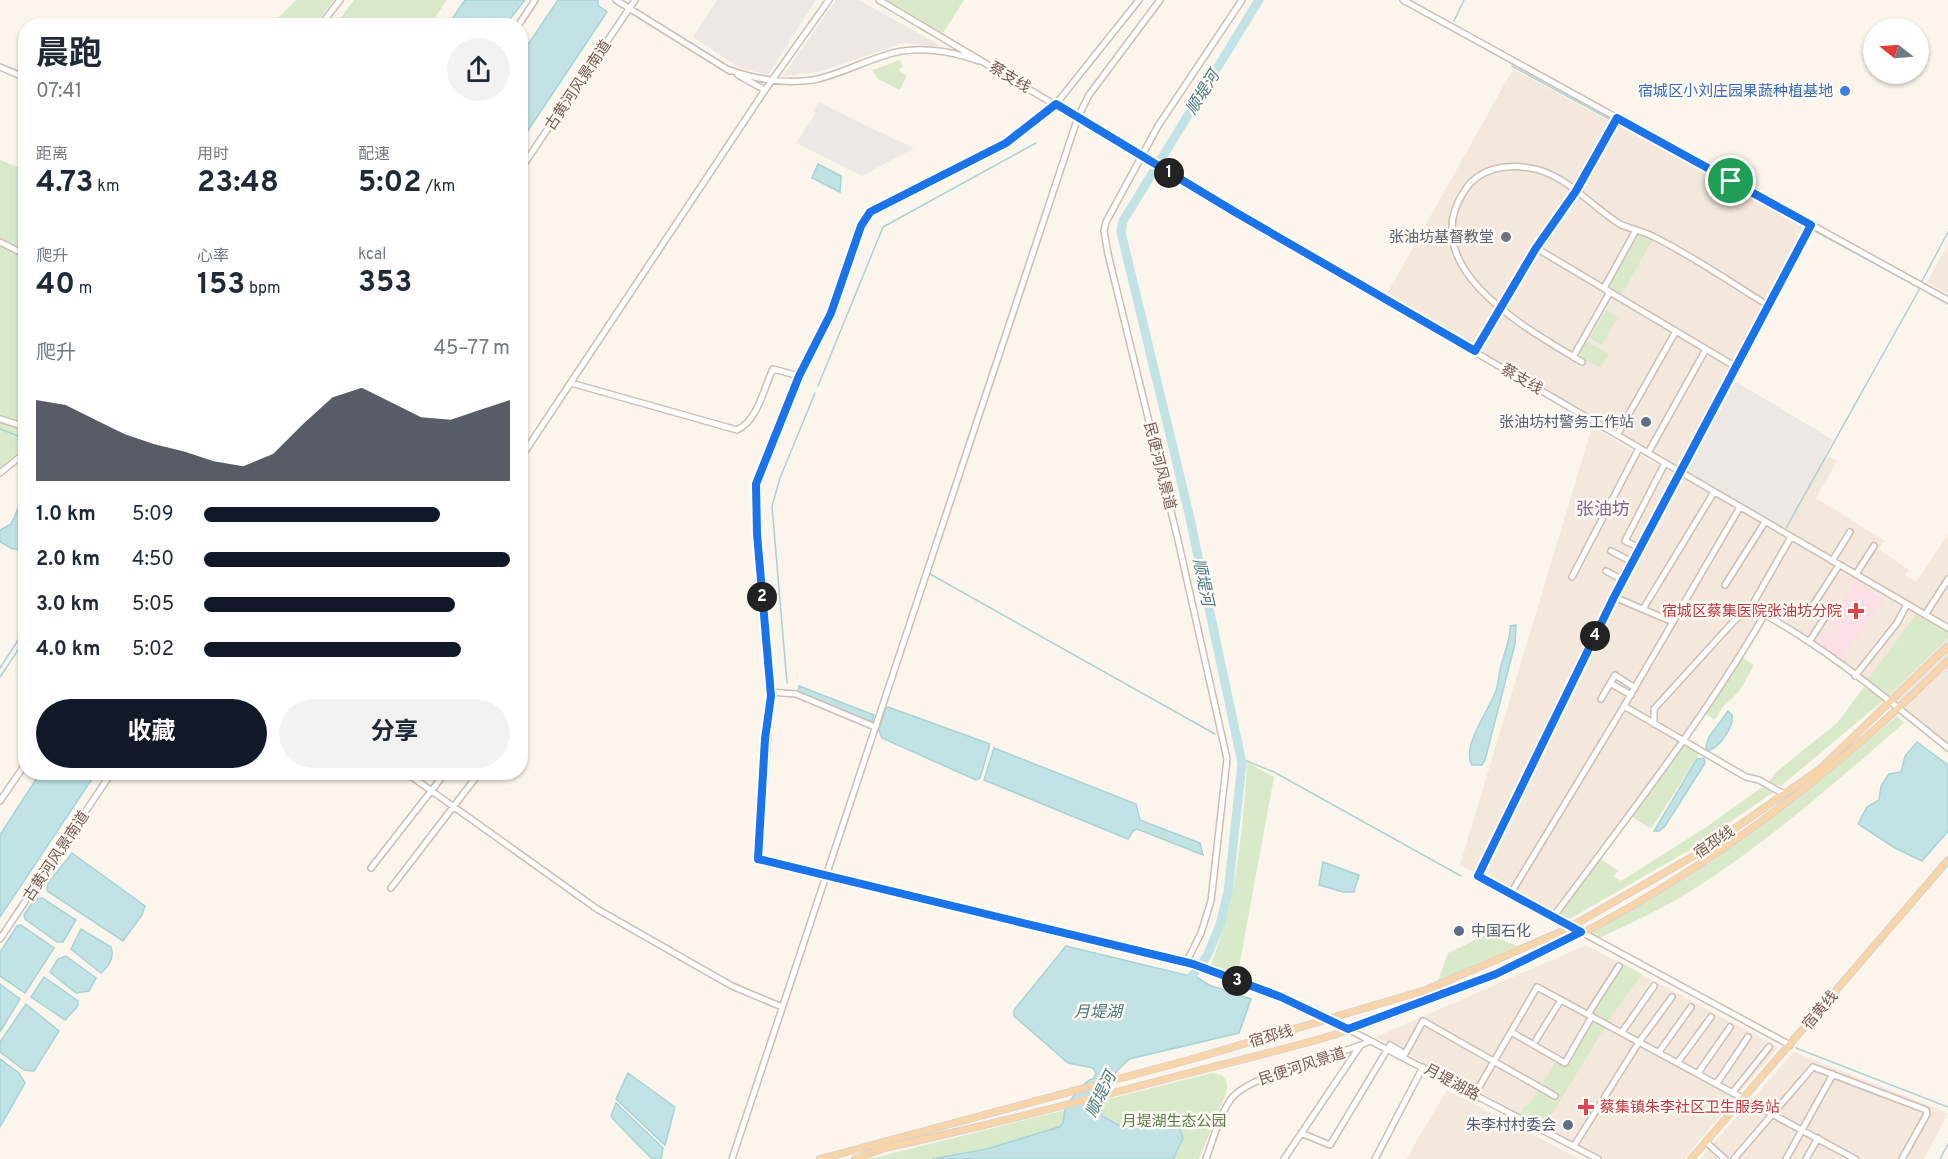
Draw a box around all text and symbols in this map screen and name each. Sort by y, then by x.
north arrow [1863,18,1929,84]
map controls [1863,18,1929,84]
text: 晨跑 [36,35,102,77]
street label: 古黄河风景南道 [542,37,616,135]
button: share [447,38,510,101]
street label: 蔡支线 [985,59,1033,98]
water label: 顺堤河 [1182,65,1226,119]
text: 07:41 [36,79,82,105]
place label: 宿城区小刘庄园果蔬种植基地 [1638,82,1833,102]
marker: 宿城区小刘庄园果蔬种植基地 [1838,84,1852,98]
text: 距离 [36,145,68,165]
text: 用时 [197,145,229,165]
text: 配速 [358,145,390,165]
pin [1705,155,1756,206]
pin: 1 [1154,158,1184,188]
text: 1 [1166,163,1172,183]
icon: arrive [1714,164,1747,197]
text: 4.73 [36,165,94,202]
text: 23:48 [197,165,279,202]
text: 5:02 [358,165,422,202]
text: km [94,177,120,197]
text: /km [422,177,455,197]
place label: 张油坊基督教堂 [1389,228,1494,248]
marker: 张油坊基督教堂 [1499,230,1513,244]
text: kcal [358,245,386,265]
text: 爬升 [36,247,68,267]
text: 心率 [197,247,229,267]
text: 353 [358,265,412,302]
text: 40 [36,267,75,304]
text: 153 [197,267,245,304]
text: m [75,279,92,299]
text: bpm [245,279,281,299]
text: 45–77 m [434,336,510,362]
text: 爬升 [36,341,76,367]
street label: 蔡支线 [1497,361,1545,400]
place label: 张油坊村警务工作站 [1499,413,1634,433]
marker: 张油坊村警务工作站 [1639,415,1653,429]
street label: 民便河风景道 [1138,420,1179,512]
district label: 张油坊 [1576,499,1630,522]
text: 1.0 km [36,502,96,528]
text: 5:09 [132,502,174,528]
text: 2.0 km [36,547,100,573]
text: 4:50 [132,547,174,573]
water label: 顺堤河 [1187,557,1217,611]
pin: 2 [747,582,777,612]
text: 2 [757,587,767,607]
text: 3.0 km [36,592,99,618]
text: 5:05 [132,592,174,618]
place label: 宿城区蔡集医院张油坊分院 [1662,602,1842,622]
marker: 宿城区蔡集医院张油坊分院 [1847,602,1865,620]
pin: 4 [1580,621,1610,651]
text: 4 [1590,626,1600,646]
text: 4.0 km [36,637,101,663]
text: 5:02 [132,637,174,663]
button: 收藏 [36,699,267,768]
button: 分享 [279,699,510,768]
street label: 古黄河风景南道 [20,808,94,906]
street label: 宿邳线 [1691,823,1739,864]
place label: 中国石化 [1471,922,1531,942]
marker: 中国石化 [1452,924,1466,938]
pin: 3 [1222,966,1252,996]
text: 3 [1232,971,1242,991]
street label: 宿黄线 [1799,988,1843,1034]
water label: 月堤湖 [1074,1003,1125,1023]
street label: 宿邳线 [1247,1022,1296,1053]
street label: 民便河风景道 [1257,1044,1348,1090]
street label: 月堤湖路 [1420,1061,1482,1106]
water label: 顺堤河 [1082,1066,1123,1121]
marker: 蔡集镇朱李社区卫生服务站 [1577,1098,1595,1116]
place label: 蔡集镇朱李社区卫生服务站 [1600,1099,1780,1118]
park label: 月堤湖生态公园 [1121,1113,1227,1132]
place label: 朱李村村委会 [1466,1116,1556,1136]
marker: 朱李村村委会 [1561,1118,1575,1132]

